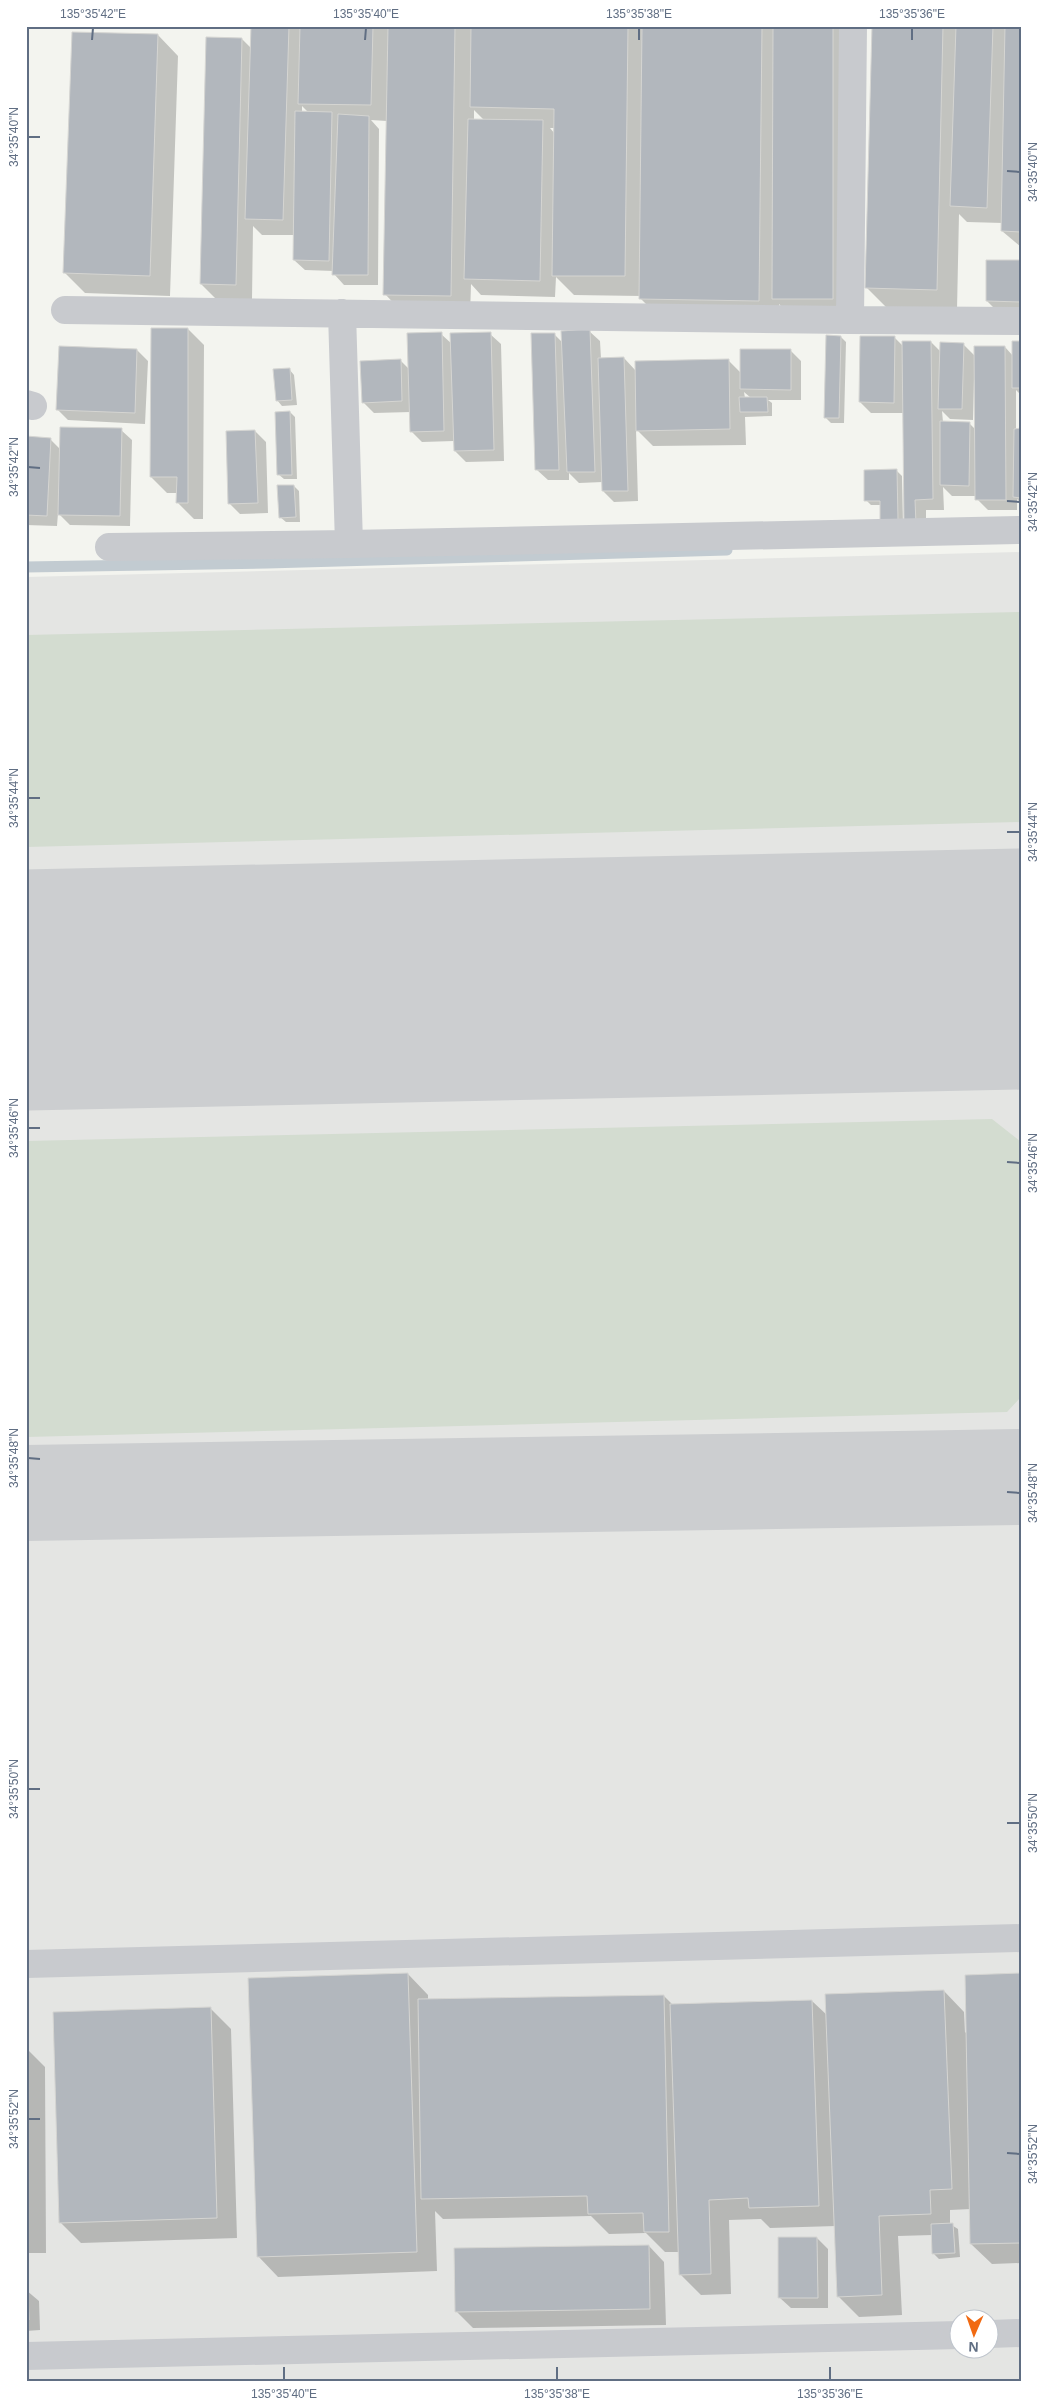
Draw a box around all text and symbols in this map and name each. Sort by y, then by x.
text: 135°35'42"E [60,7,126,21]
text: 135°35'40"E [333,7,399,21]
text: 135°35'38"E [606,7,672,21]
text: 135°35'36"E [879,7,945,21]
text: 34°35'40"N [7,107,21,167]
text: 34°35'40"N [1026,142,1040,202]
text: 34°35'42"N [7,437,21,497]
text: 34°35'42"N [1026,472,1040,532]
text: 34°35'44"N [7,768,21,828]
text: 34°35'44"N [1026,802,1040,862]
text: 34°35'46"N [7,1098,21,1158]
text: 34°35'46"N [1026,1133,1040,1193]
text: 34°35'48"N [7,1428,21,1488]
text: 34°35'48"N [1026,1463,1040,1523]
text: 34°35'50"N [7,1759,21,1819]
text: 34°35'50"N [1026,1793,1040,1853]
text: 34°35'52"N [7,2089,21,2149]
text: 34°35'52"N [1026,2124,1040,2184]
north arrow [950,2310,1000,2360]
text: N [968,2339,979,2355]
text: 135°35'40"E [251,2387,317,2401]
text: 135°35'38"E [524,2387,590,2401]
text: 135°35'36"E [797,2387,863,2401]

